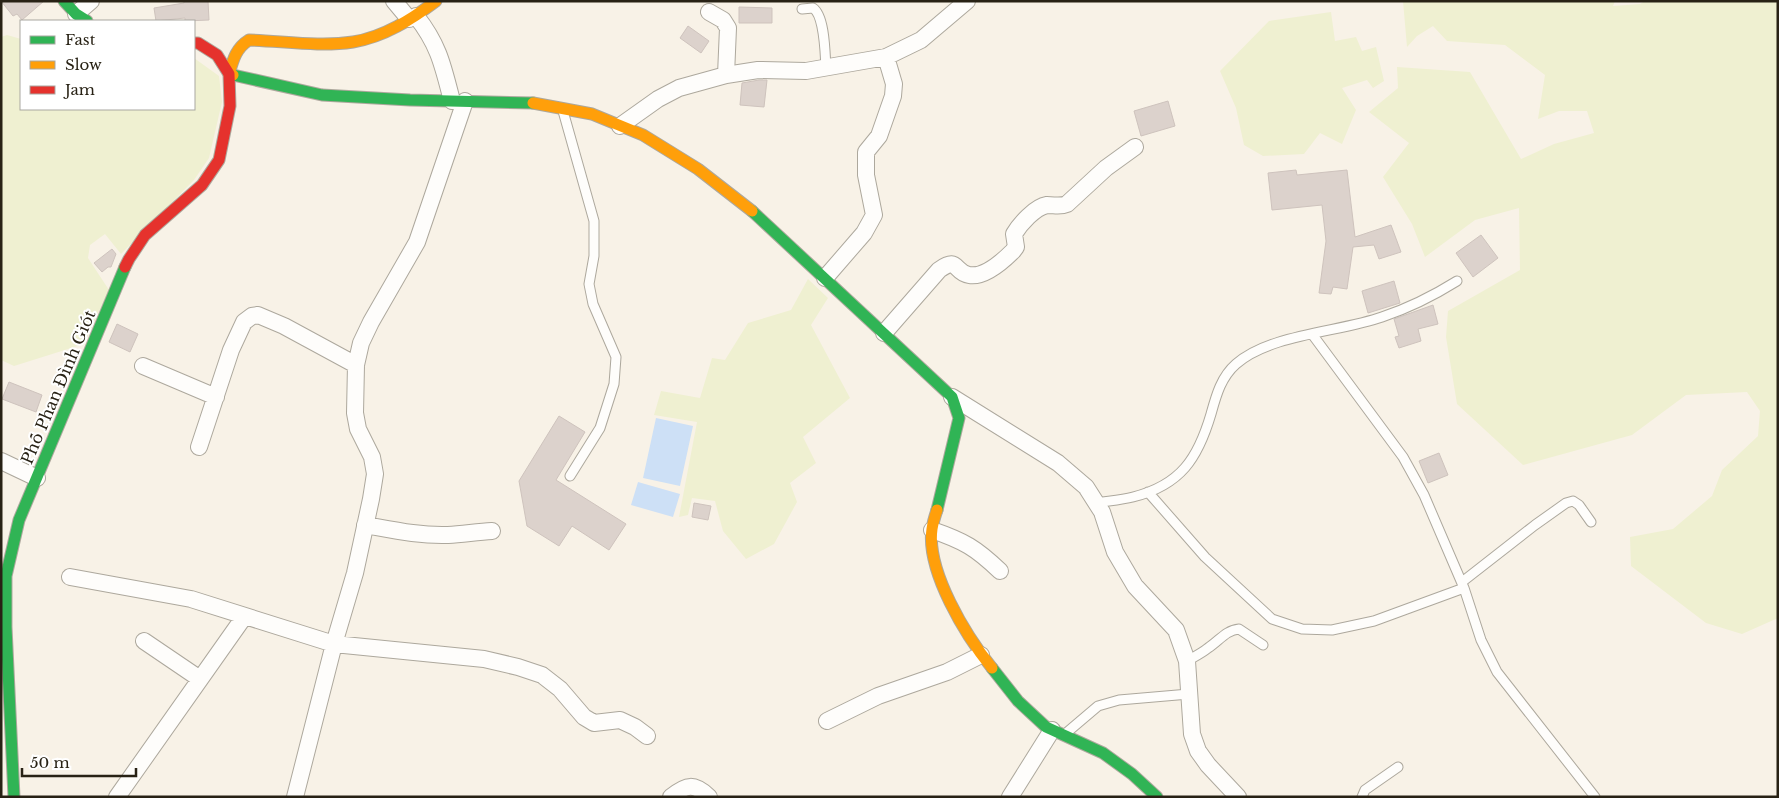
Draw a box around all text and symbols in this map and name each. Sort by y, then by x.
legend [20,20,195,110]
text: Fast [65,30,96,49]
text: Slow [65,55,102,74]
text: Jam [63,80,95,99]
street label: Phố Phan Đình Giót [16,307,100,467]
scale bar [22,746,136,778]
text: 50 m [30,753,70,772]

